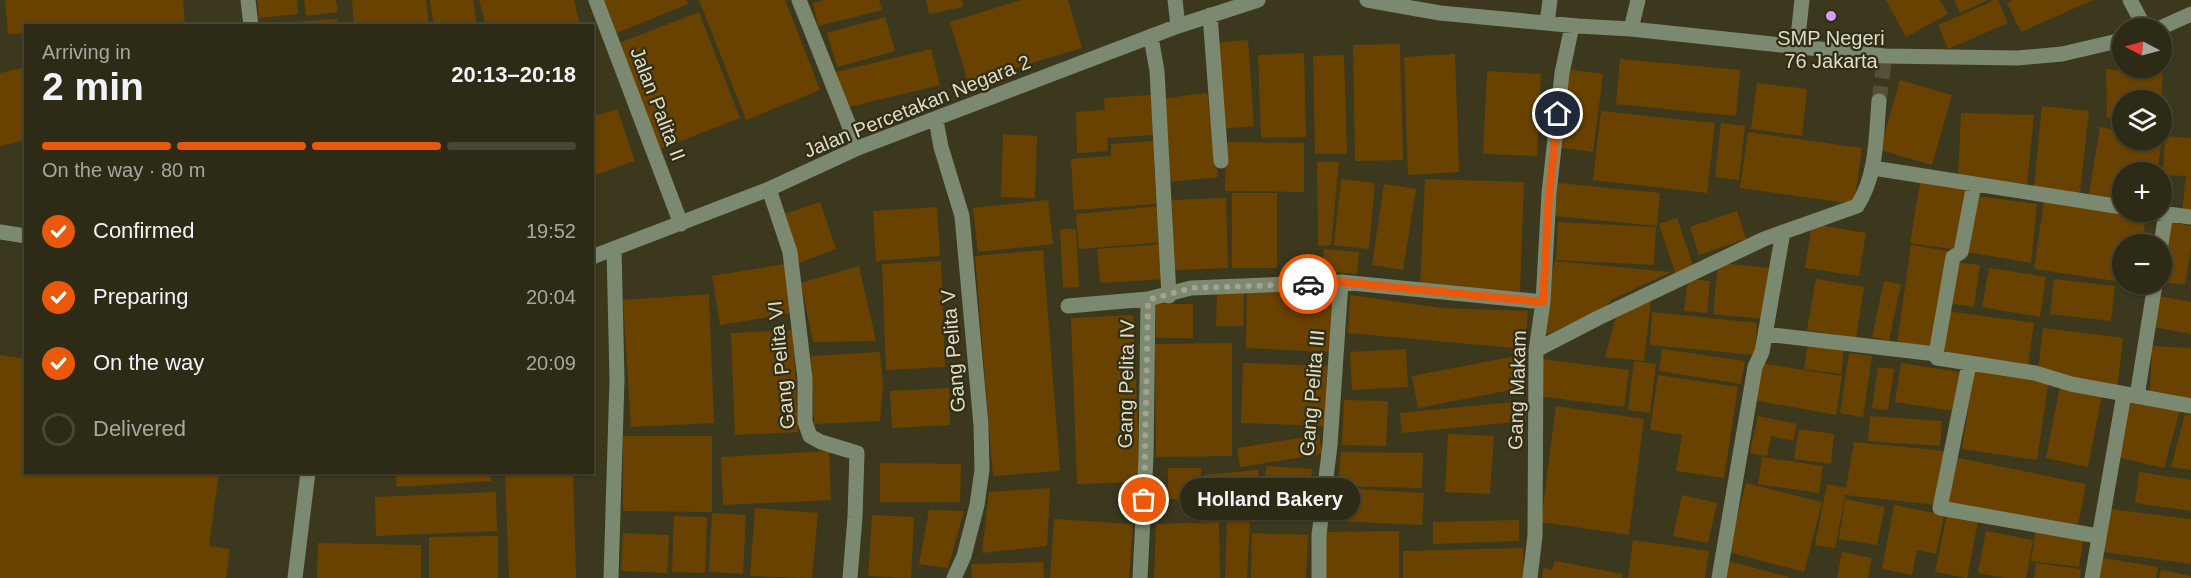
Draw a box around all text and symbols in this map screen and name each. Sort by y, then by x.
marker: SMP Negeri 76 Jakarta [1824,9,1838,23]
north arrow [2112,18,2172,78]
map controls [2112,18,2172,294]
place label: SMP Negeri 76 Jakarta [1777,27,1885,72]
text: Arriving in [42,41,131,63]
street label: Jalan Palita II [626,44,690,164]
street label: Jalan Percetakan Negara 2 [801,50,1033,162]
text: 20:13–20:18 [451,62,576,87]
text: 2 min [42,65,144,108]
pin [1532,88,1583,139]
button: layers [2112,90,2172,150]
icon: home [1541,97,1574,130]
text: On the way · 80 m [42,159,205,181]
button: + [2112,162,2172,222]
icon: check [42,215,75,248]
text: Confirmed [93,218,194,243]
text: 19:52 [526,220,576,242]
button: − [2112,234,2172,294]
courier [1278,254,1338,314]
icon: car [1292,268,1325,301]
icon: check [42,281,75,314]
text: Preparing [93,284,188,309]
text: 20:04 [526,286,576,308]
street label: Gang Pelita V [937,288,969,413]
street label: Gang Pelita VI [763,300,799,430]
street label: Gang Pelita IV [1114,319,1138,449]
street label: Gang Pelita III [1296,329,1328,457]
street label: Gang Makam [1504,330,1530,450]
icon: check [42,347,75,380]
text: On the way [93,350,204,375]
text: 20:09 [526,352,576,374]
text: Delivered [93,416,186,441]
pin [1118,474,1169,525]
callout: Holland Bakery [1180,479,1360,521]
icon: bag [1127,483,1160,516]
text: Holland Bakery [1197,488,1343,510]

